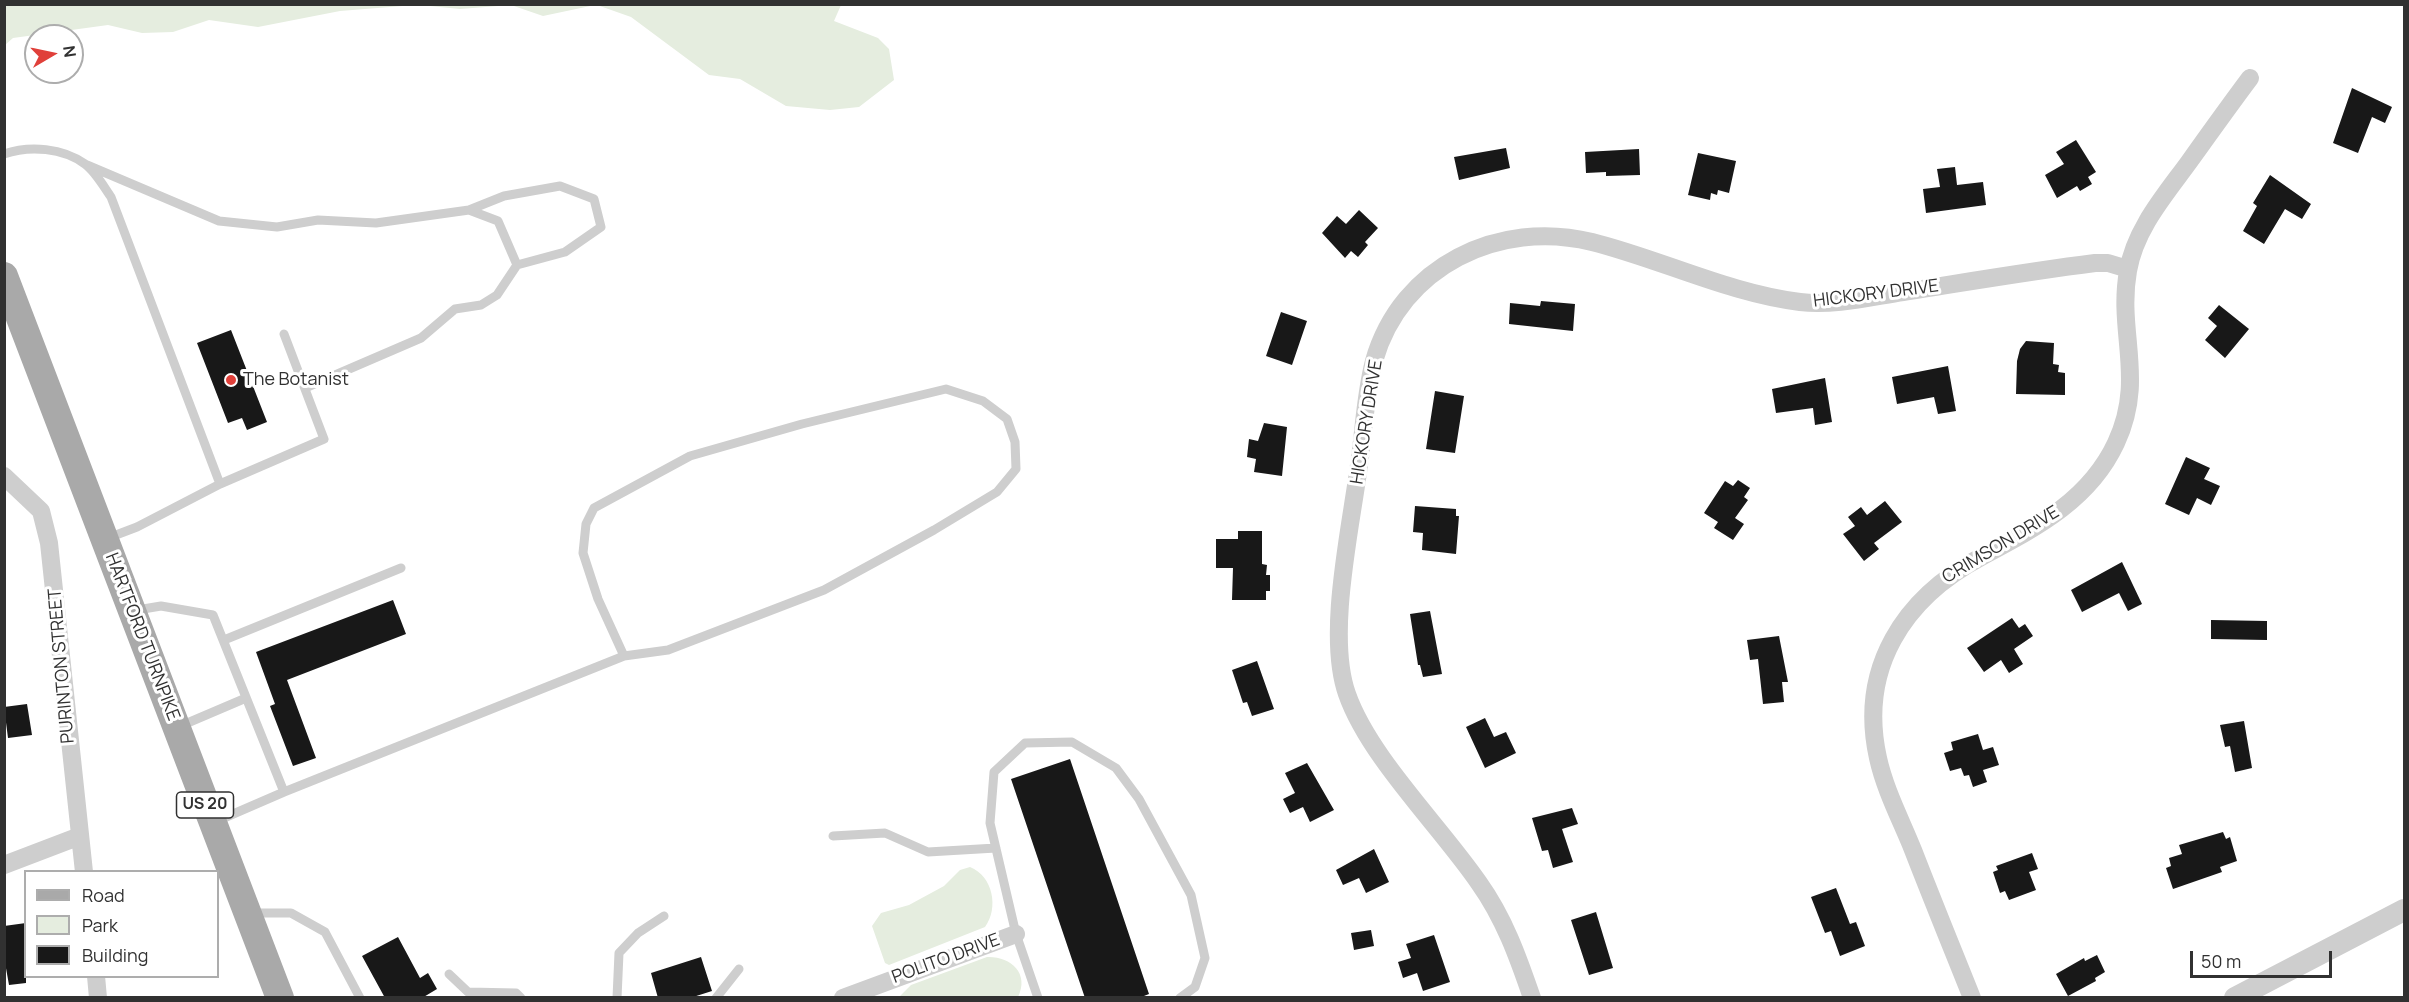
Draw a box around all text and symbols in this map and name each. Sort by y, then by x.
north arrow [24,24,84,84]
text: N [58,44,82,59]
street label: HICKORY DRIVE [1812,276,1940,312]
street label: HICKORY DRIVE [1346,358,1388,486]
place label: The Botanist [243,369,349,391]
marker: The Botanist [224,373,238,387]
street label: CRIMSON DRIVE [1939,502,2063,588]
street label: HARTFORD TURNPIKE [100,550,184,724]
street label: PURINTON STREET [44,588,80,744]
road number: US 20 [176,792,234,818]
legend [24,870,219,978]
text: Road [82,883,125,907]
text: Park [82,913,118,937]
street label: POLITO DRIVE [889,929,1003,989]
scale bar [2193,939,2336,977]
text: Building [82,943,148,967]
text: 50 m [2201,949,2241,973]

